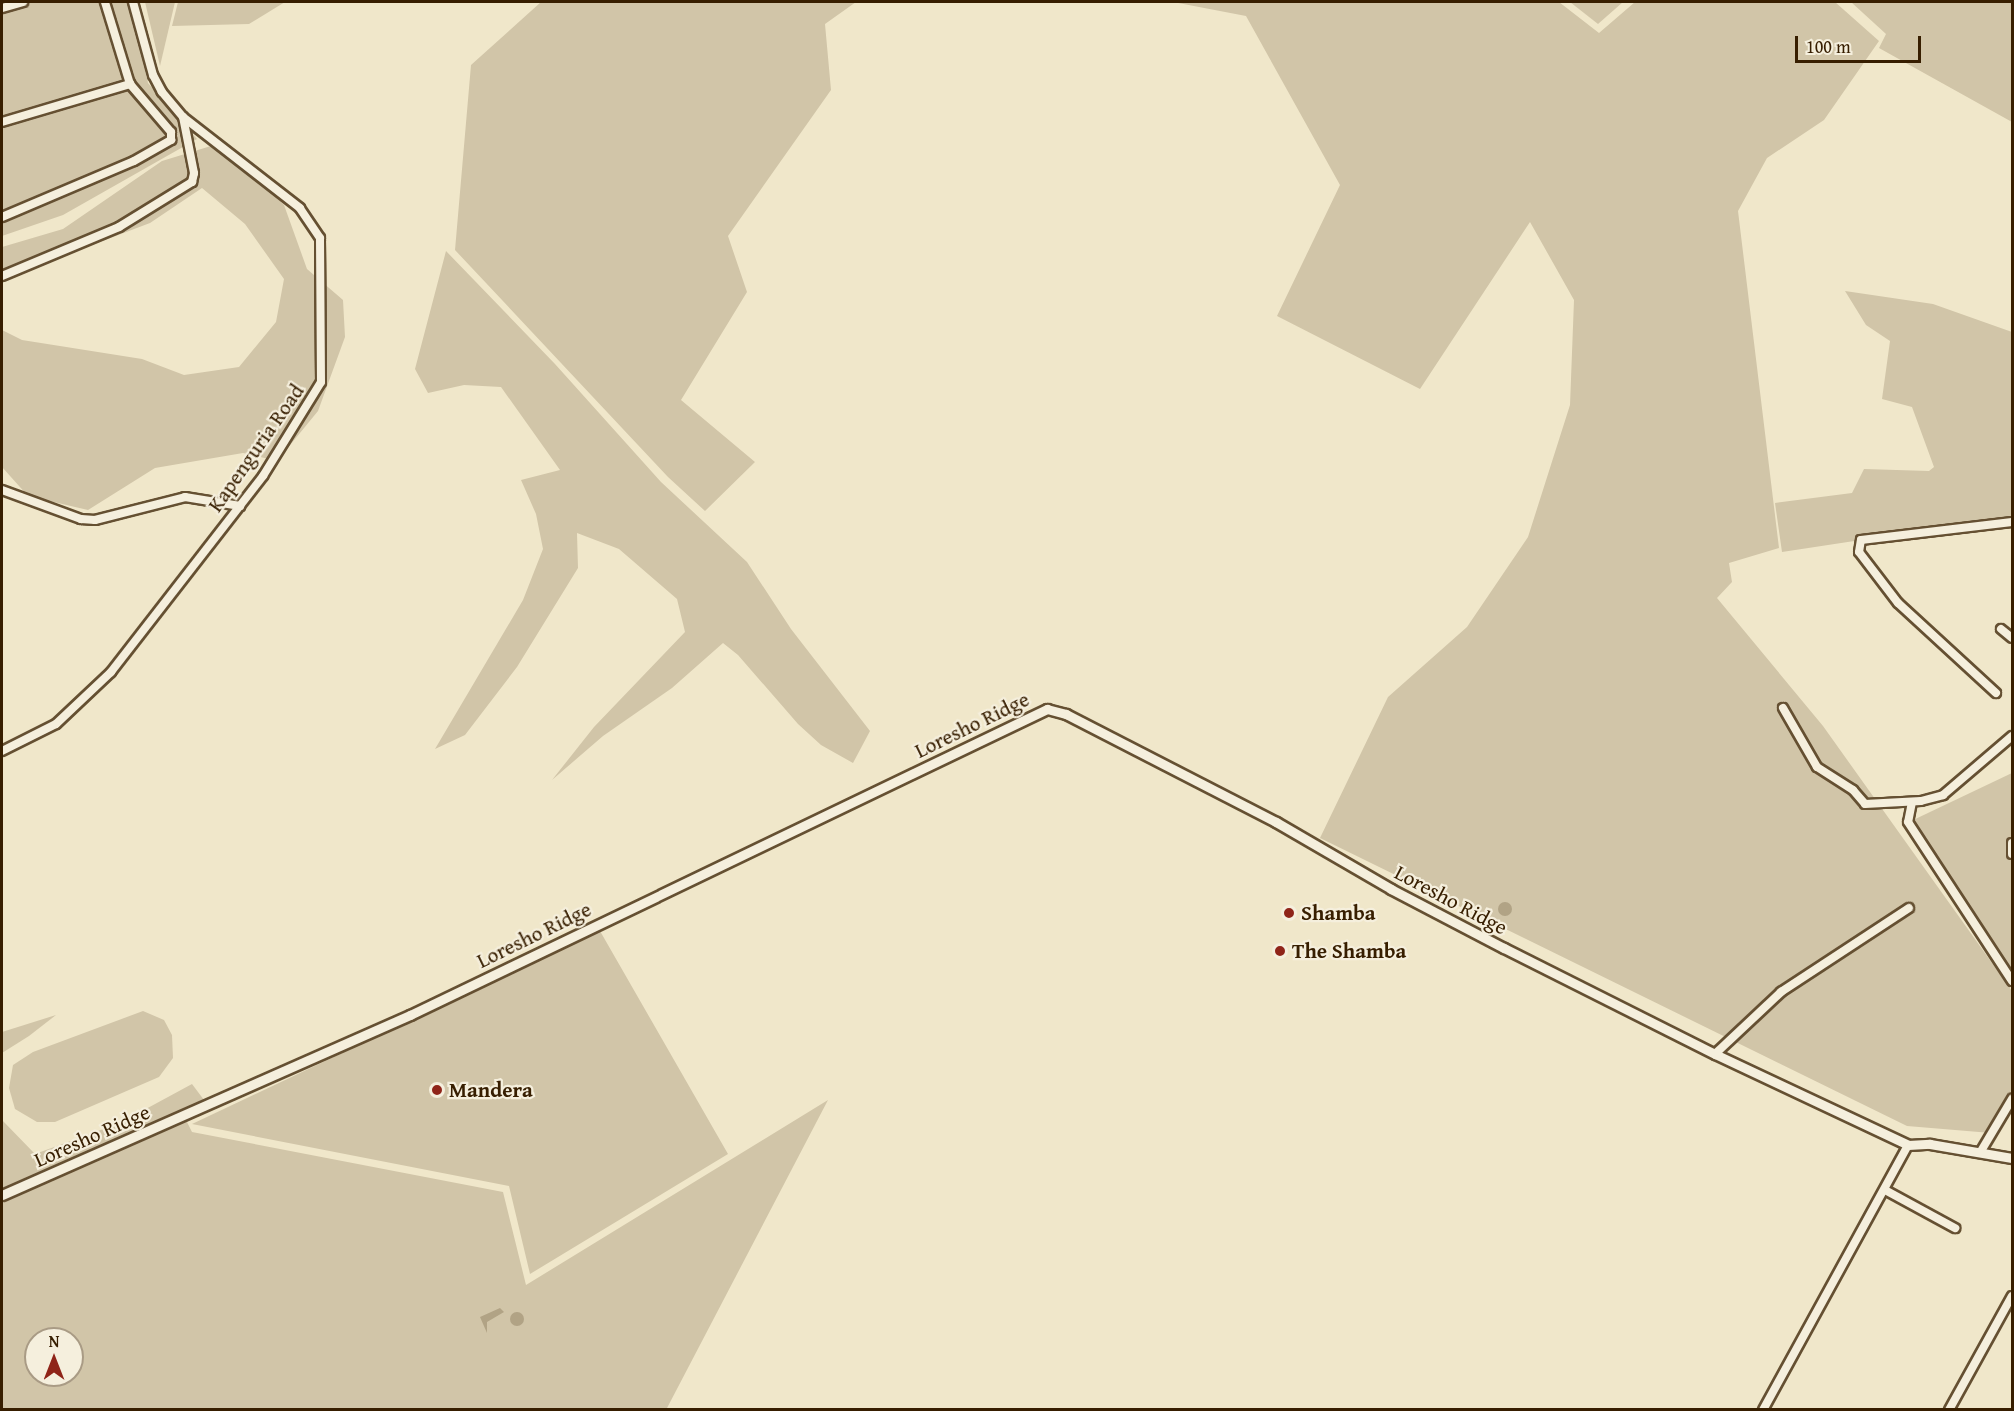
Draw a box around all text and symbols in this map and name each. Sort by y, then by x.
scale bar [1798,24,1924,62]
text: 100 m [1806,33,1851,60]
street label: Kapenguria Road [203,379,309,517]
street label: Loresho Ridge [911,686,1033,764]
street label: Loresho Ridge [1390,860,1512,940]
street label: Loresho Ridge [473,896,595,974]
place label: Shamba [1301,900,1375,926]
marker: Shamba [1282,906,1296,920]
place label: The Shamba [1292,938,1406,964]
marker: The Shamba [1273,944,1287,958]
place label: Mandera [449,1077,533,1103]
marker: Mandera [430,1083,444,1097]
street label: Loresho Ridge [30,1099,154,1173]
north arrow [24,1327,84,1387]
text: N [49,1329,59,1353]

